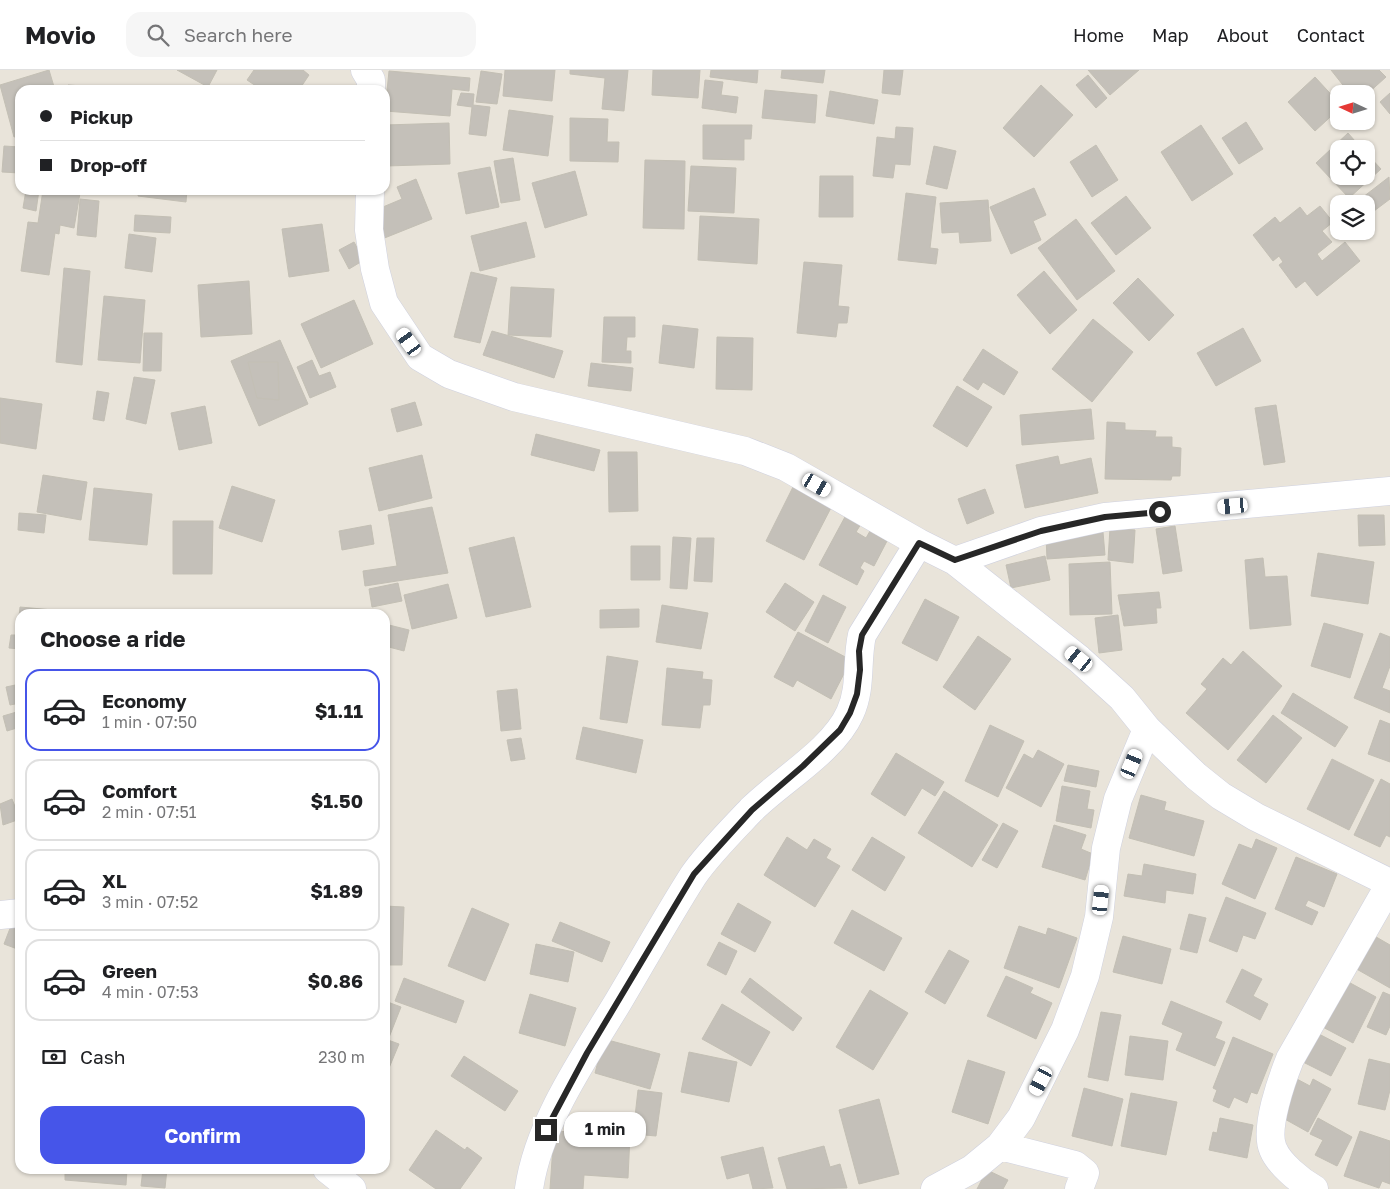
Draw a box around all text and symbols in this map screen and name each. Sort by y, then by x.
search box [126,12,476,57]
text: Movio [25,20,96,49]
icon: search [144,21,172,49]
text: Search here [184,23,293,46]
text: Home [1073,24,1124,46]
text: Map [1152,24,1189,46]
text: About [1217,24,1269,46]
text: Contact [1297,24,1365,46]
north arrow [1330,85,1375,130]
map controls [1330,85,1375,240]
text: Pickup [70,105,133,128]
button: locate [1330,140,1375,185]
text: Drop-off [70,153,147,176]
button: layers [1330,195,1375,240]
car [394,325,423,359]
car [800,471,833,499]
car [1217,497,1248,515]
route start [1149,501,1171,523]
text: Choose a ride [40,625,186,652]
car [1062,644,1095,674]
icon: car [42,688,87,733]
text: Economy [102,689,187,712]
text: $1.11 [315,699,363,722]
text: 1 min · 07:50 [102,712,197,732]
car [1119,747,1144,781]
icon: car [42,778,87,823]
text: Comfort [102,779,177,802]
text: $1.50 [310,789,363,812]
text: 2 min · 07:51 [102,802,197,822]
icon: car [42,868,87,913]
text: XL [102,869,127,892]
text: $1.89 [310,879,363,902]
car [1091,884,1110,916]
text: 3 min · 07:52 [102,892,198,912]
icon: car [42,958,87,1003]
text: Green [102,959,157,982]
text: $0.86 [308,969,363,992]
text: 4 min · 07:53 [102,982,199,1002]
icon: cash [40,1043,68,1071]
text: Cash [80,1045,125,1068]
text: 230 m [318,1047,365,1067]
car [1027,1064,1054,1098]
button: Confirm [40,1106,365,1164]
callout: 1 min [564,1112,646,1148]
route end [535,1119,557,1141]
text: 1 min [585,1119,625,1139]

